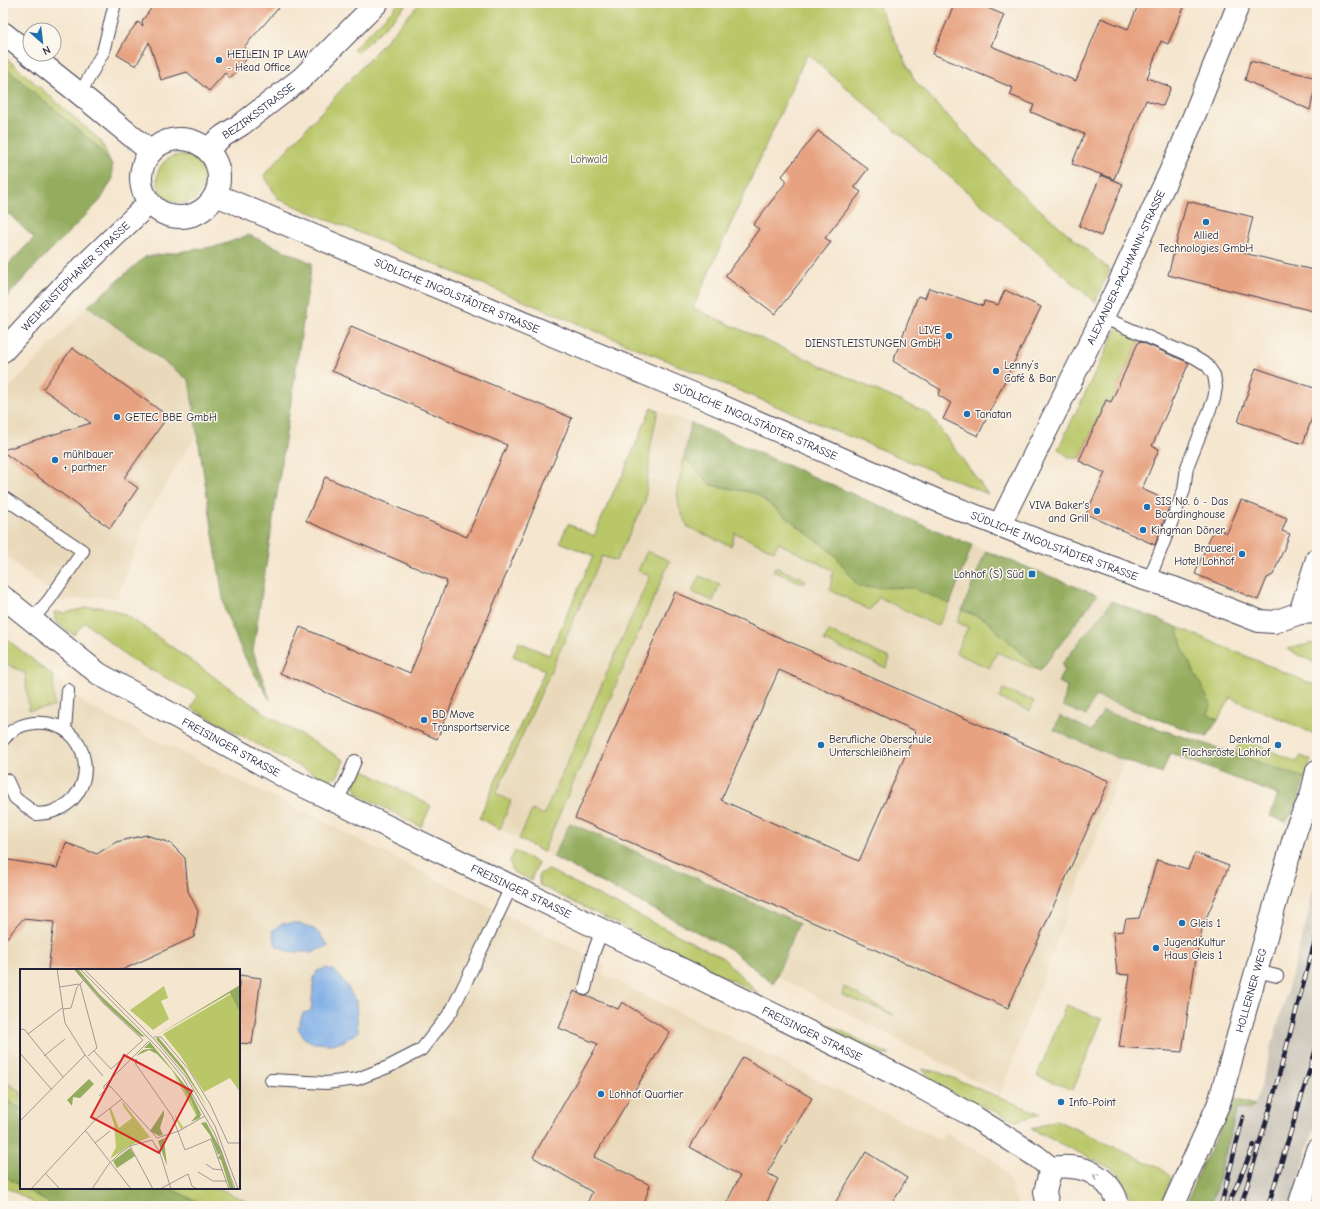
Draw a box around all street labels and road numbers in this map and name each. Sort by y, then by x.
street label: BEZIRKSSTRASSE [220,80,298,142]
street label: ALEXANDER-PACHMANN-STRASSE [1084,188,1168,347]
street label: WEIHENSTEPHANER STRASSE [19,219,133,334]
street label: SÜDLICHE INGOLSTÄDTER STRASSE [372,256,541,336]
street label: SÜDLICHE INGOLSTÄDTER STRASSE [671,380,840,463]
street label: SÜDLICHE INGOLSTÄDTER STRASSE [969,509,1140,583]
street label: FREISINGER STRASSE [180,715,282,780]
street label: FREISINGER STRASSE [469,862,574,921]
street label: HOLLERNER WEG [1233,946,1270,1034]
street label: FREISINGER STRASSE [760,1004,865,1064]

